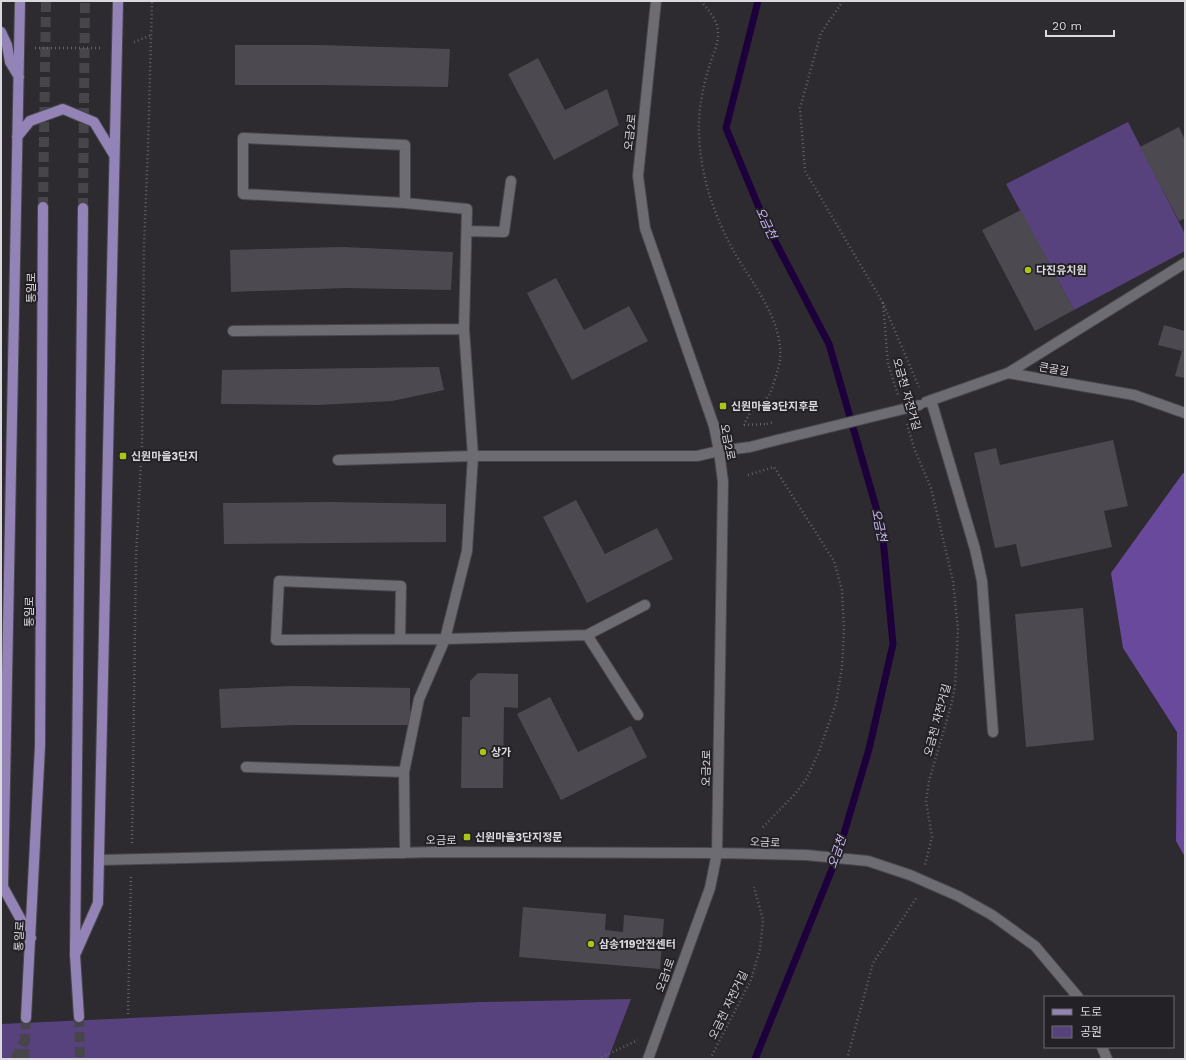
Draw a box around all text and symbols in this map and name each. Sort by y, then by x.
scale bar [1046,12,1114,38]
text: 20 m [1052,19,1082,33]
street label: 오금2로 [622,113,639,151]
water label: 오금천 [753,205,780,243]
place label: 다진유치원 [1036,264,1087,277]
marker: 다진유치원 [1023,265,1033,275]
street label: 통일로 [25,273,38,303]
street label: 오금천 자전거길 [890,356,923,432]
street label: 큰골길 [1038,360,1070,379]
place label: 신원마을3단지후문 [731,400,818,413]
marker: 신원마을3단지후문 [718,401,728,411]
street label: 오금2로 [718,423,737,461]
place label: 신원마을3단지 [131,450,198,463]
marker: 신원마을3단지 [118,451,128,461]
water label: 오금천 [869,507,890,545]
street label: 통일로 [23,597,36,627]
street label: 오금천 자전거길 [922,682,953,758]
place label: 상가 [491,746,511,759]
marker: 상가 [478,747,488,757]
street label: 오금2로 [700,750,713,787]
place label: 신원마을3단지정문 [475,831,562,844]
marker: 신원마을3단지정문 [462,832,472,842]
water label: 오금천 [825,832,850,870]
street label: 오금로 [426,834,456,847]
street label: 오금로 [750,835,780,850]
street label: 통일로 [12,921,27,952]
place label: 삼송119안전센터 [599,938,676,951]
marker: 삼송119안전센터 [586,939,596,949]
street label: 오금1로 [653,957,678,994]
street label: 오금천 자전거길 [706,969,751,1042]
legend [1044,996,1174,1048]
text: 도로 [1080,1005,1102,1019]
text: 공원 [1080,1025,1102,1039]

